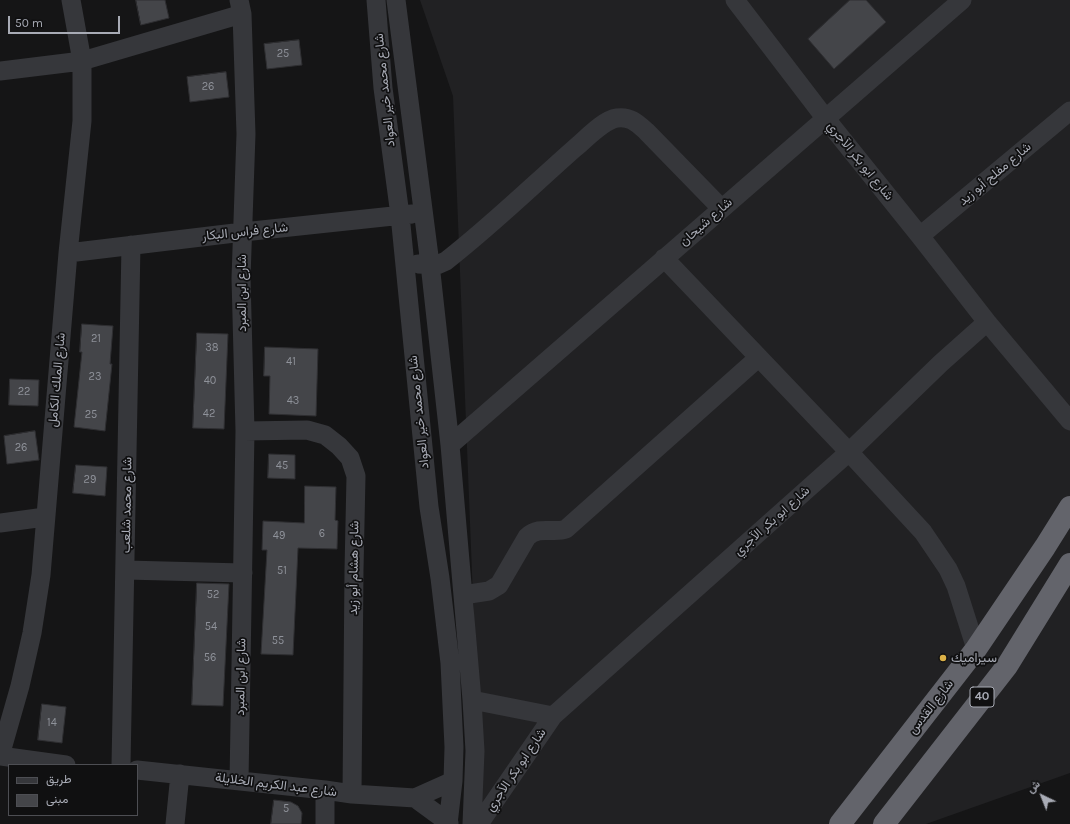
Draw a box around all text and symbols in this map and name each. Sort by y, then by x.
scale bar [10,8,122,34]
text: 50 m [15,16,43,30]
street label: شارع محمد خير العواد [371,33,399,147]
house number: 25 [277,47,289,61]
house number: 26 [202,80,214,94]
street label: شارع ابو بكر الآجري [823,118,897,204]
street label: شارع مفلح أبو زيد [956,139,1034,209]
street label: شارع شيحان [676,195,736,249]
street label: شارع فراس البكار [201,220,289,244]
street label: شارع ابن المبرد [234,254,250,332]
street label: شارع الملك الكامل [45,332,69,428]
house number: 21 [91,332,101,346]
house number: 38 [205,341,219,355]
house number: 41 [286,355,296,369]
street label: شارع محمد خير العواد [405,355,433,469]
house number: 23 [89,370,101,384]
house number: 40 [204,374,216,388]
house number: 22 [18,385,30,399]
house number: 43 [287,394,299,408]
house number: 42 [203,407,215,421]
house number: 25 [85,408,97,422]
house number: 26 [15,441,27,455]
street label: شارع محمد شلعب [118,457,136,553]
house number: 45 [276,459,288,473]
house number: 29 [84,473,96,487]
street label: شارع ابو بكر الآجري [731,483,813,559]
street label: شارع هشام أبو زيد [345,521,363,615]
house number: 6 [319,527,325,541]
house number: 49 [273,529,285,543]
house number: 51 [277,564,287,578]
house number: 52 [207,588,219,602]
house number: 54 [205,620,217,634]
house number: 55 [272,634,284,648]
street label: شارع ابن المبرد [233,638,249,716]
place label: سيراميك [951,650,997,666]
house number: 56 [204,651,216,665]
marker: سيراميك [938,653,948,663]
street label: شارع القدس [905,677,957,737]
road number: 40 [970,687,994,707]
house number: 14 [47,716,57,730]
street label: شارع ابو بكر الآجري [482,725,550,815]
legend [8,764,138,816]
street label: شارع عبد الكريم الخلايلة [214,770,338,800]
text: طريق [46,772,71,786]
north arrow [1022,776,1062,816]
text: ش [1024,778,1043,796]
text: مبنى [46,792,68,806]
house number: 5 [283,802,289,816]

